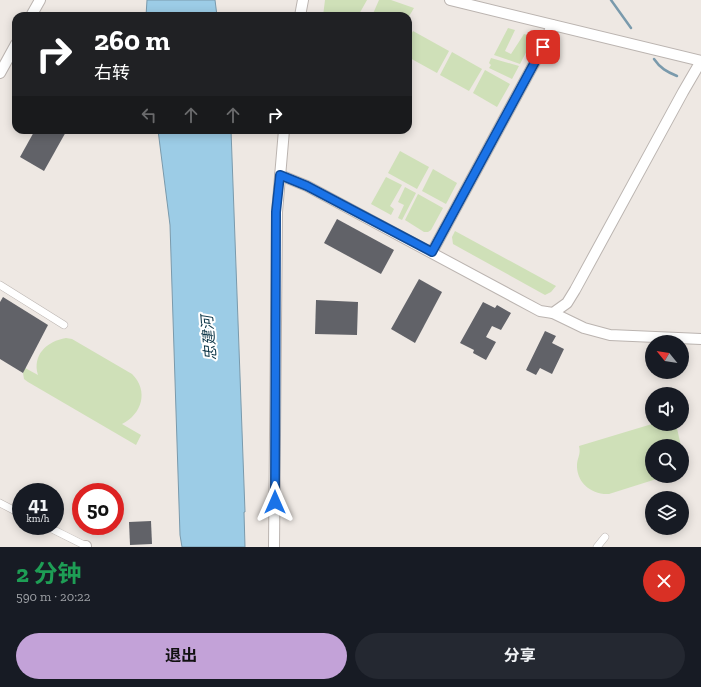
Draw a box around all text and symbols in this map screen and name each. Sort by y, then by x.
text: 260 m [94,24,170,57]
icon: right [28,28,80,80]
pin [526,30,560,64]
icon: arrive [532,36,554,58]
text: 右转 [94,62,130,84]
icon: left [138,104,160,126]
icon: ahead [180,104,202,126]
icon: ahead [222,104,244,126]
icon: right [264,104,286,126]
water label: 忠建河 [198,312,220,361]
north arrow [645,335,689,379]
map controls [645,335,689,535]
button: sound [645,387,689,431]
button: search [645,439,689,483]
position arrow [254,481,296,523]
speed limit sign: 50 [72,483,124,535]
button: layers [645,491,689,535]
text: 41 [28,492,48,516]
text: km/h [27,513,49,525]
text: 2 分钟 [16,559,81,588]
button: close [643,560,685,602]
text: 590 m · 20:22 [16,589,90,604]
button: 退出 [16,633,347,679]
button: 分享 [355,633,685,679]

